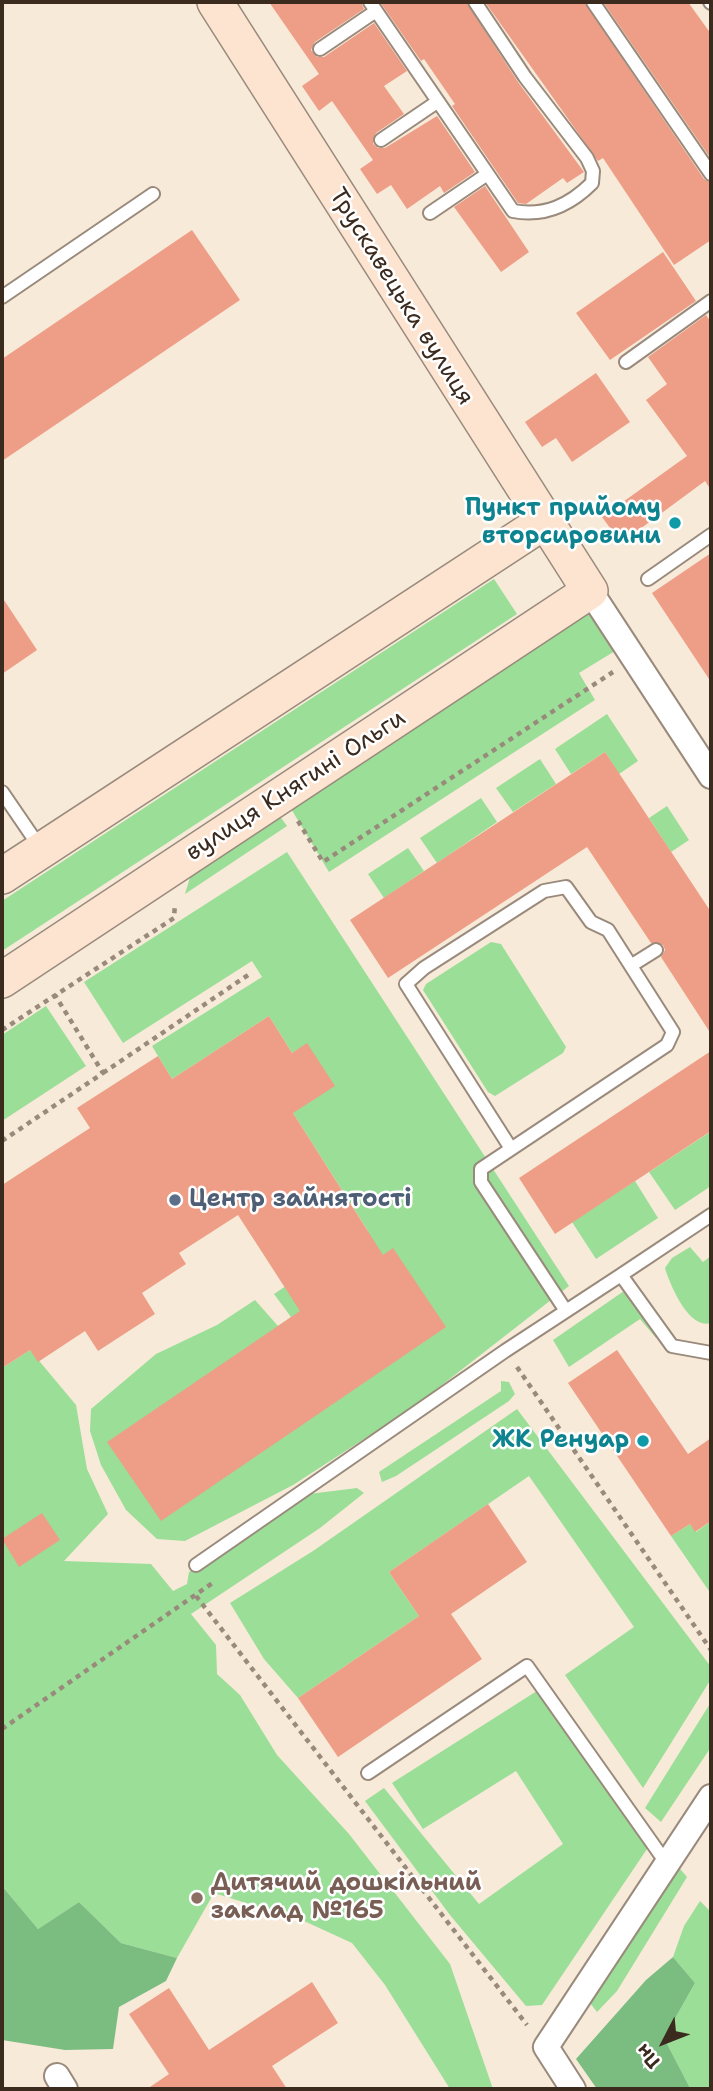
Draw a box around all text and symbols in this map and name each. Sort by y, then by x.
street label: Трускавецька вулиця [322,183,480,411]
place label: Пункт прийому вторсировини [465,495,661,551]
marker: Пункт прийому вторсировини [667,515,683,531]
street label: вулиця Княгині Ольги [181,704,411,868]
place label: Центр зайнятості [189,1186,412,1214]
marker: Центр зайнятості [167,1192,183,1208]
place label: ЖК Ренуар [492,1427,629,1455]
marker: ЖК Ренуар [635,1433,651,1449]
place label: Дитячий дошкільний заклад №165 [211,1870,481,1926]
marker: Дитячий дошкільний заклад №165 [189,1890,205,1906]
north arrow [629,2007,699,2077]
text: Пн [630,2039,666,2074]

